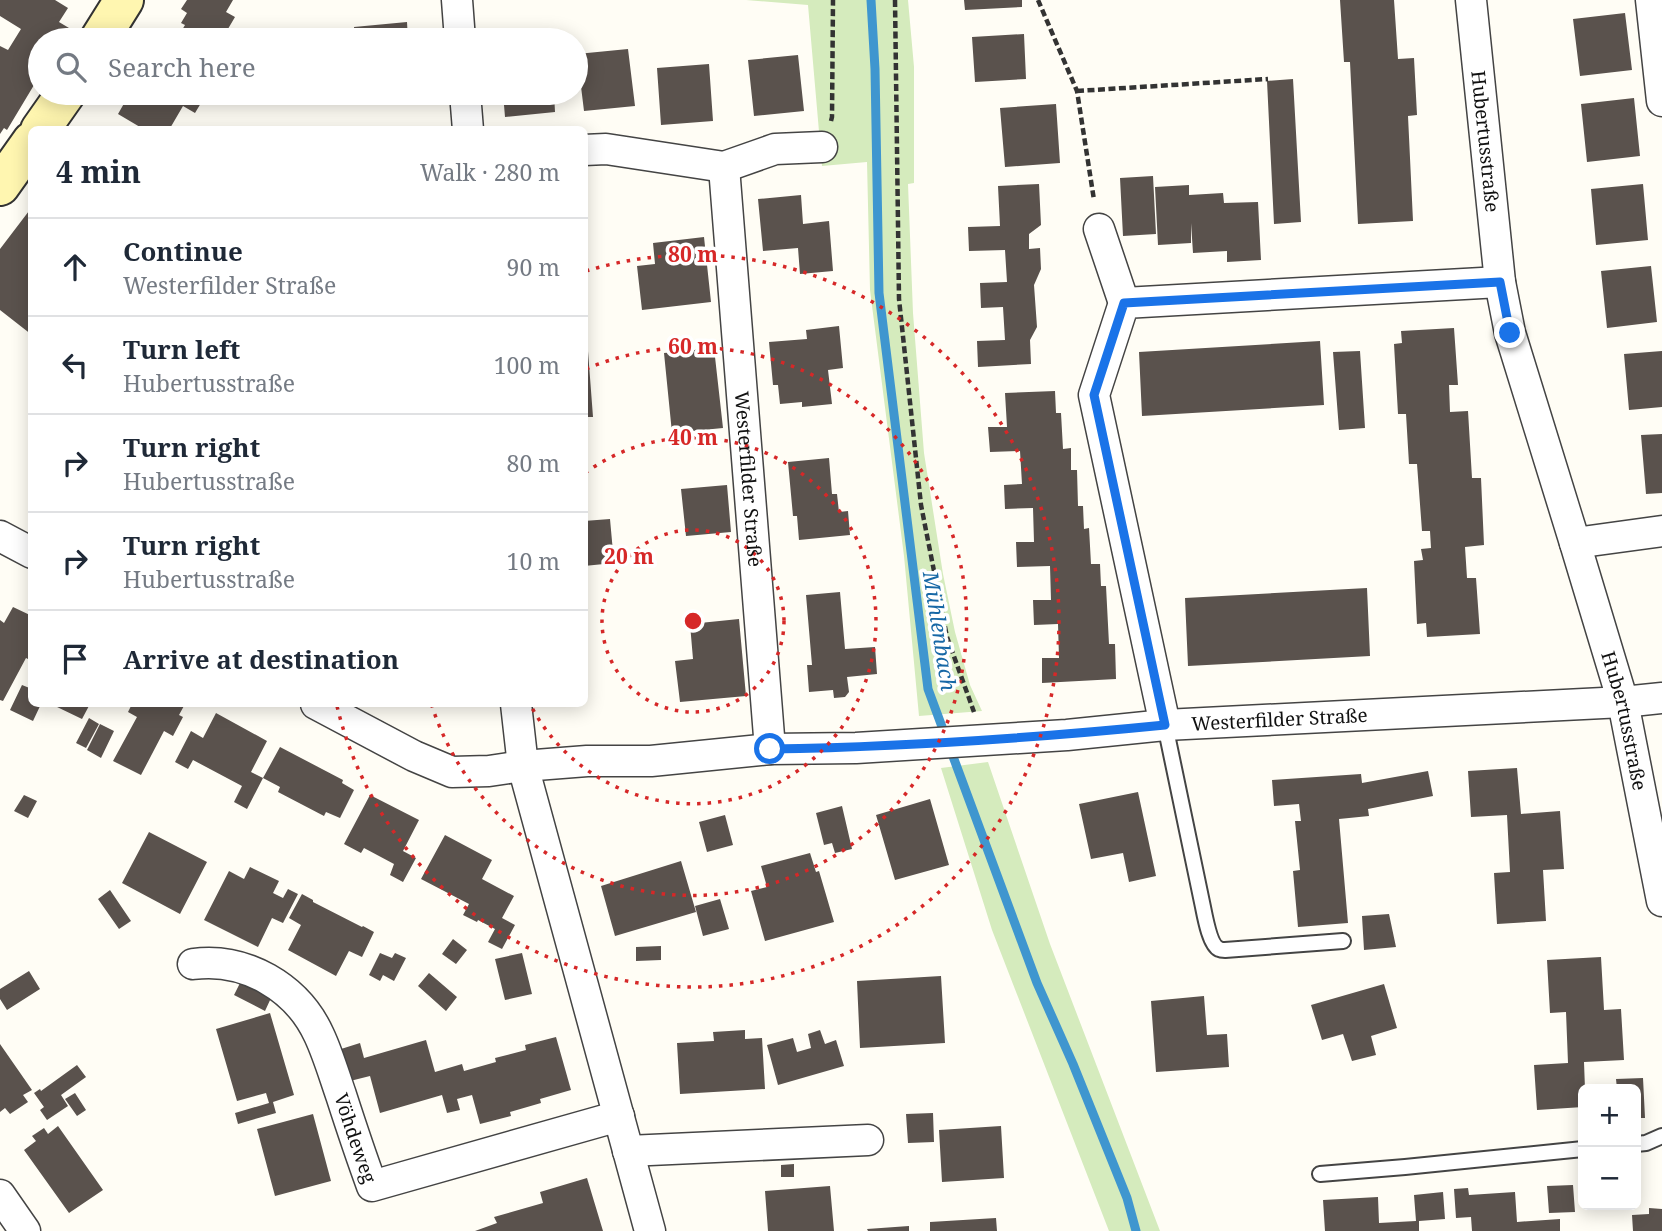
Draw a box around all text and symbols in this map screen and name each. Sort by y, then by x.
search box [28,28,588,105]
icon: search [52,48,90,86]
text: Search here [108,49,256,85]
street label: Hubertusstraße [1465,69,1506,213]
text: 4 min [56,151,141,192]
text: Walk · 280 m [420,156,560,188]
text: Continue [123,233,243,269]
text: 80 m [668,240,718,268]
icon: ahead [56,248,94,286]
text: 90 m [507,251,560,283]
text: Westerfilder Straße [123,269,336,301]
route end [1494,317,1525,348]
text: Turn left [123,331,240,367]
text: 60 m [668,332,718,360]
icon: left [56,346,94,384]
text: 100 m [494,349,560,381]
text: Hubertusstraße [123,367,295,399]
street label: Westerfilder Straße [729,390,769,568]
text: 40 m [668,423,718,451]
text: Turn right [123,429,260,465]
icon: right [56,444,94,482]
text: 80 m [507,447,560,479]
text: Hubertusstraße [123,465,295,497]
text: Turn right [123,527,260,563]
icon: right [56,542,94,580]
text: 20 m [604,542,654,570]
text: 10 m [507,545,560,577]
text: Hubertusstraße [123,563,295,595]
water label: Mühlenbach [917,568,963,693]
centre of rings [681,609,705,633]
icon: arrive [56,640,94,678]
text: Arrive at destination [123,641,399,677]
street label: Hubertusstraße [1595,648,1653,793]
street label: Westerfilder Straße [1191,702,1368,737]
route start [754,733,785,764]
map controls [1578,1084,1641,1210]
button: + [1578,1084,1641,1147]
street label: Vöhdeweg [328,1090,383,1187]
button: − [1578,1147,1641,1210]

